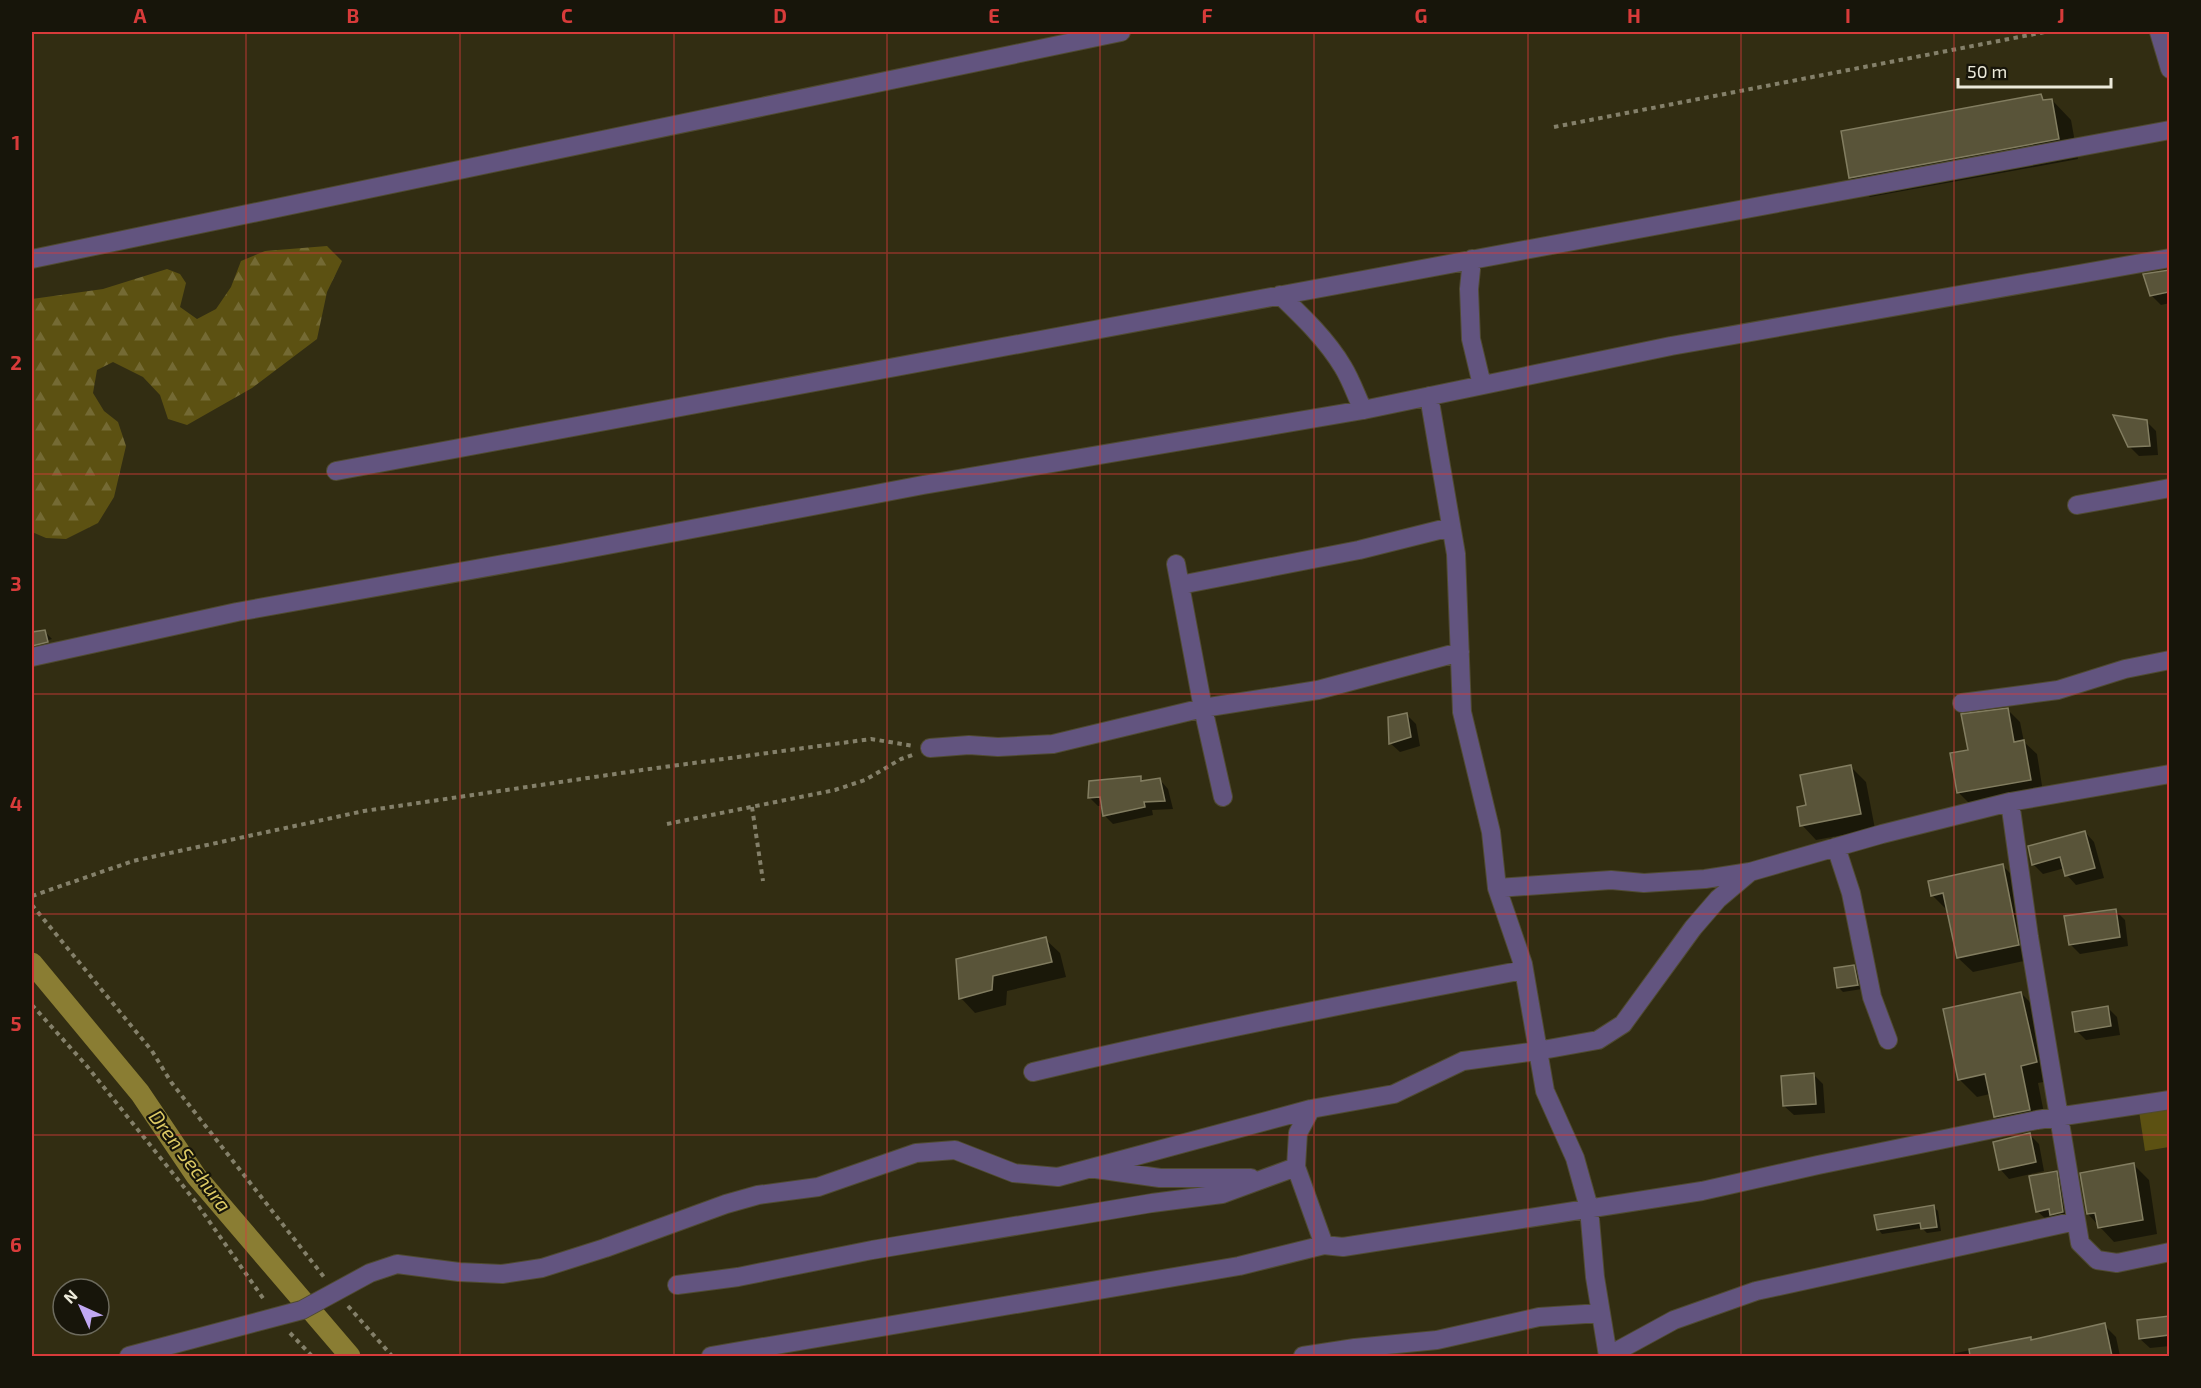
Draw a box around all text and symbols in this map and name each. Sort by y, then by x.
text: A [133,3,147,27]
text: B [347,3,359,27]
text: C [561,3,573,27]
text: D [773,3,787,27]
text: E [988,3,1000,27]
text: F [1201,3,1213,27]
text: G [1415,3,1427,27]
text: H [1627,3,1641,27]
text: I [1845,3,1851,27]
text: J [2057,3,2065,27]
scale bar [1958,51,2111,89]
text: 50 m [1967,60,2007,82]
text: 1 [12,130,20,154]
text: 2 [10,350,22,374]
text: 3 [10,571,22,595]
text: 4 [10,791,23,815]
text: 5 [10,1011,22,1035]
water label: Dren Sechura [145,1105,237,1216]
text: 6 [10,1232,22,1256]
north arrow [51,1277,111,1337]
text: N [59,1285,81,1307]

